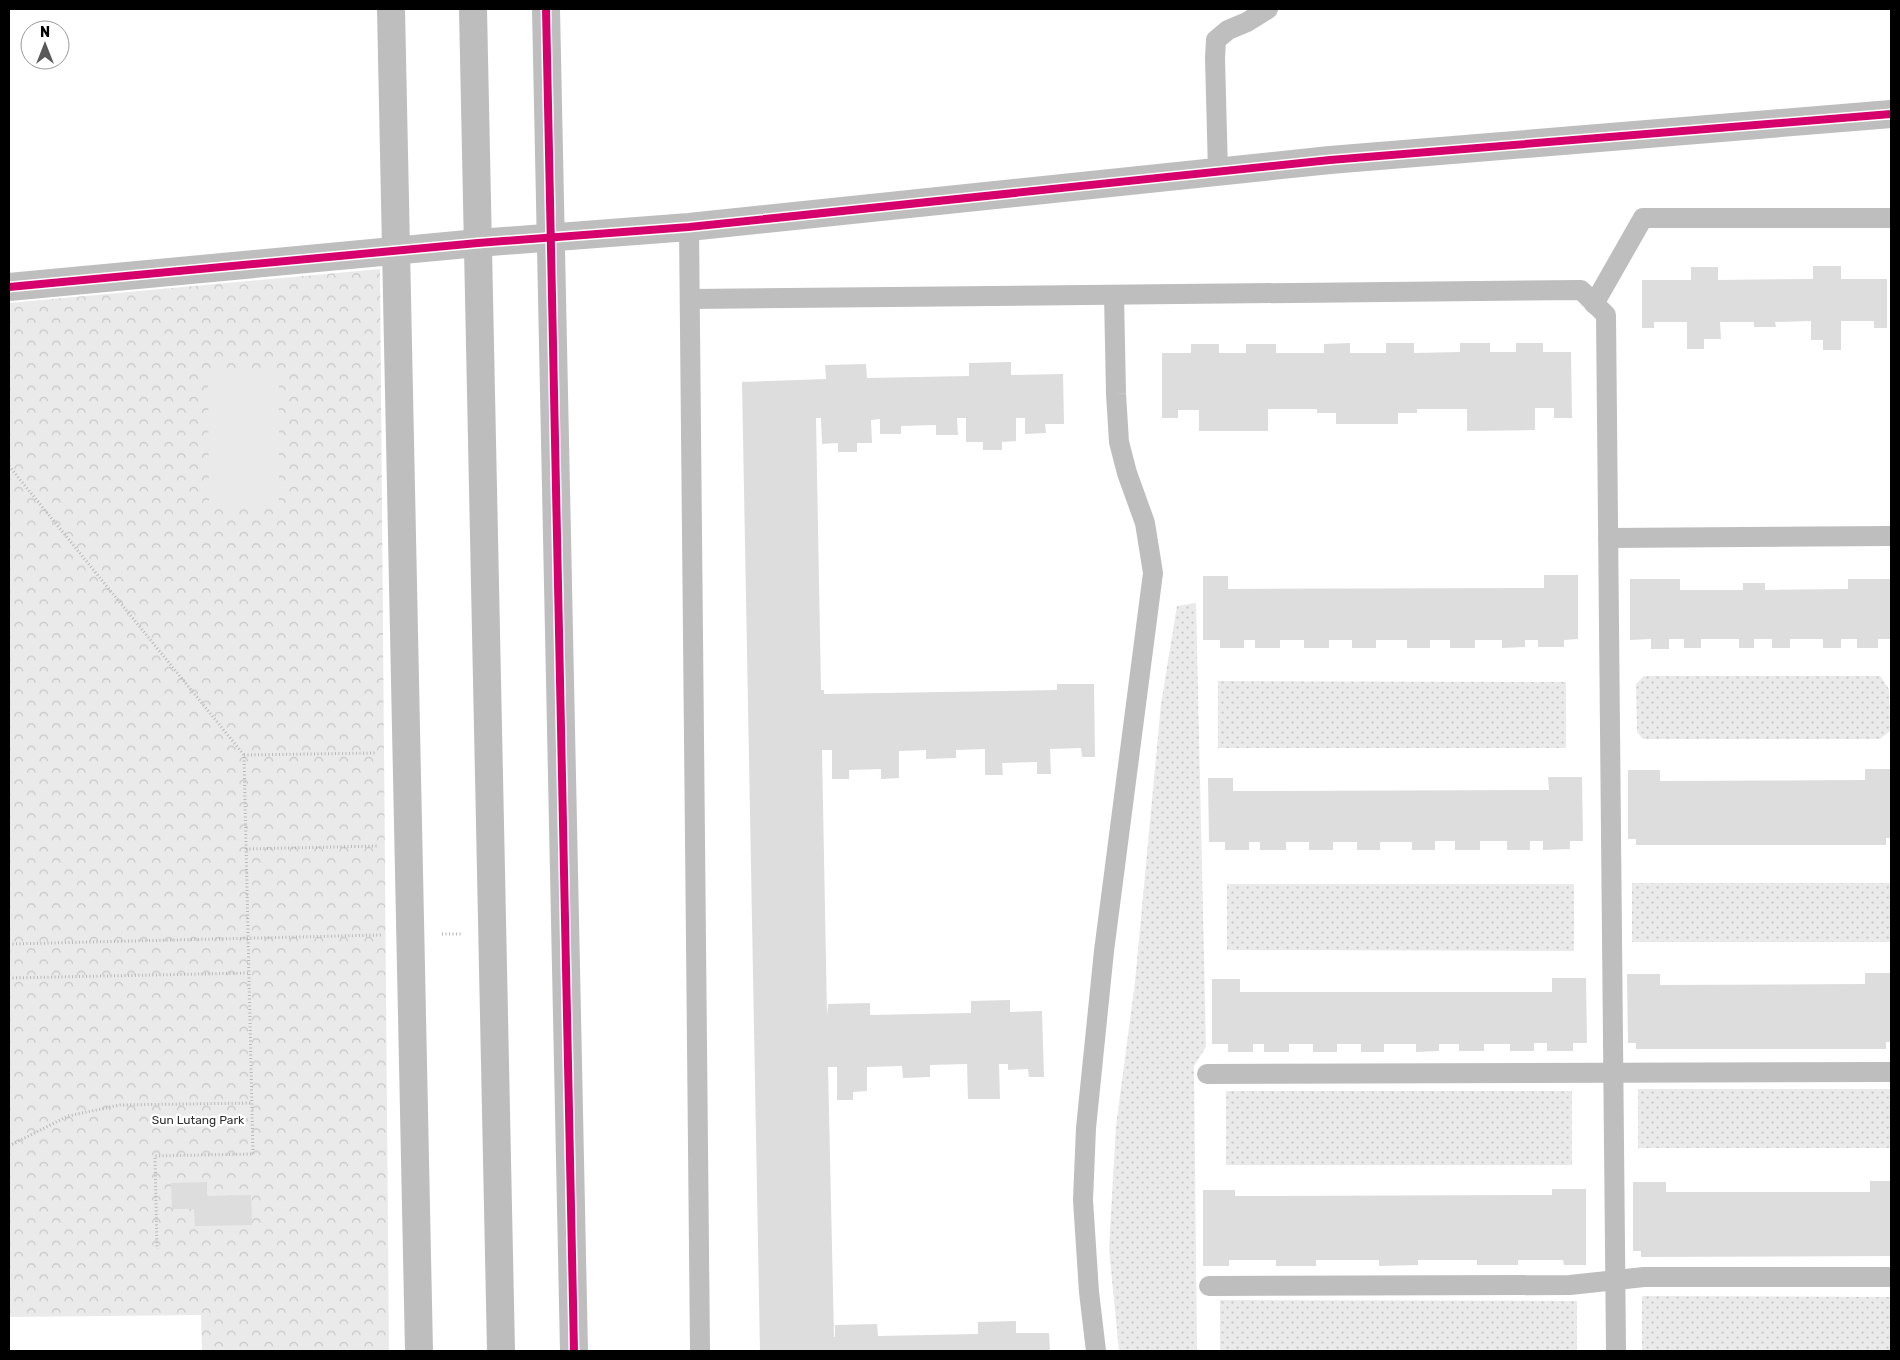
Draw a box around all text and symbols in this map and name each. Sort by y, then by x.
north arrow [20,20,70,70]
text: N [40,24,50,41]
park label: Sun Lutang Park [152,1113,245,1127]

